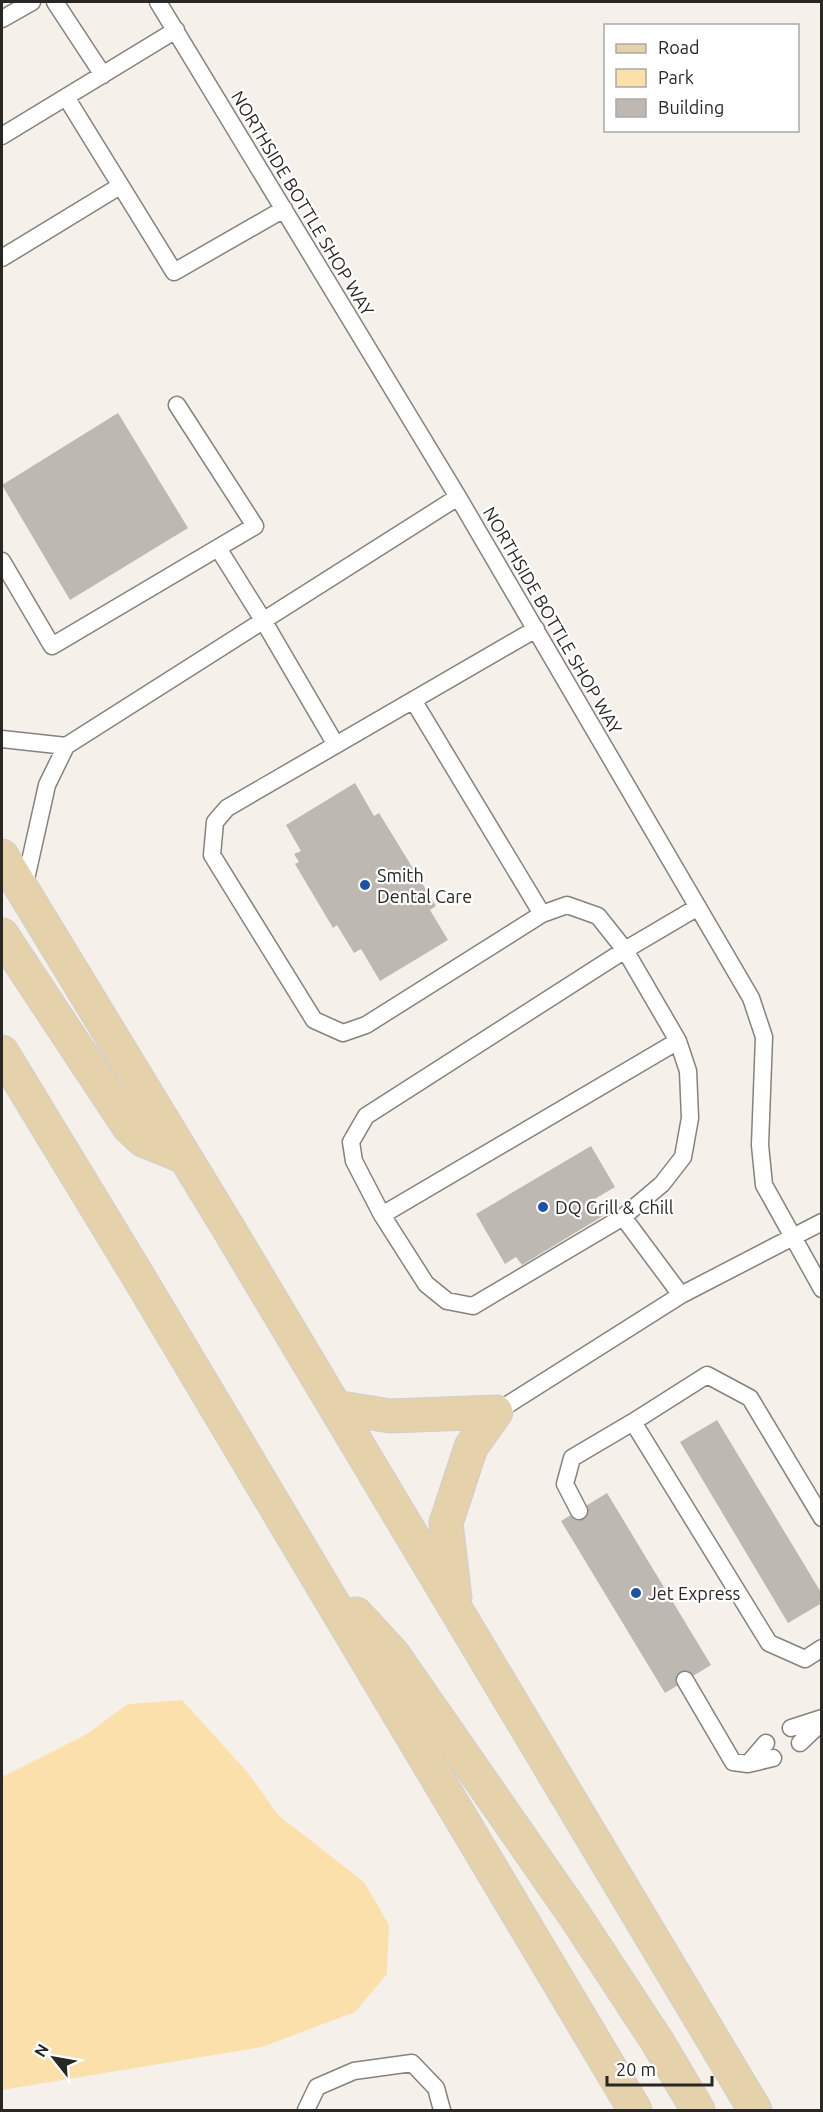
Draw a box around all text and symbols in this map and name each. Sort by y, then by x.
legend [604,24,799,132]
text: Road [658,37,700,57]
text: Park [658,67,694,87]
street label: NORTHSIDE BOTTLE SHOP WAY [228,87,378,319]
text: Building [658,97,724,117]
street label: NORTHSIDE BOTTLE SHOP WAY [480,503,627,737]
place label: Smith Dental Care [377,865,472,906]
marker: Smith Dental Care [358,878,372,892]
place label: DQ Grill & Chill [555,1197,674,1218]
marker: DQ Grill & Chill [536,1200,550,1214]
place label: Jet Express [648,1583,740,1603]
marker: Jet Express [629,1586,643,1600]
north arrow [24,2028,84,2088]
text: N [30,2041,52,2060]
scale bar [607,2049,712,2087]
text: 20 m [616,2059,656,2079]

